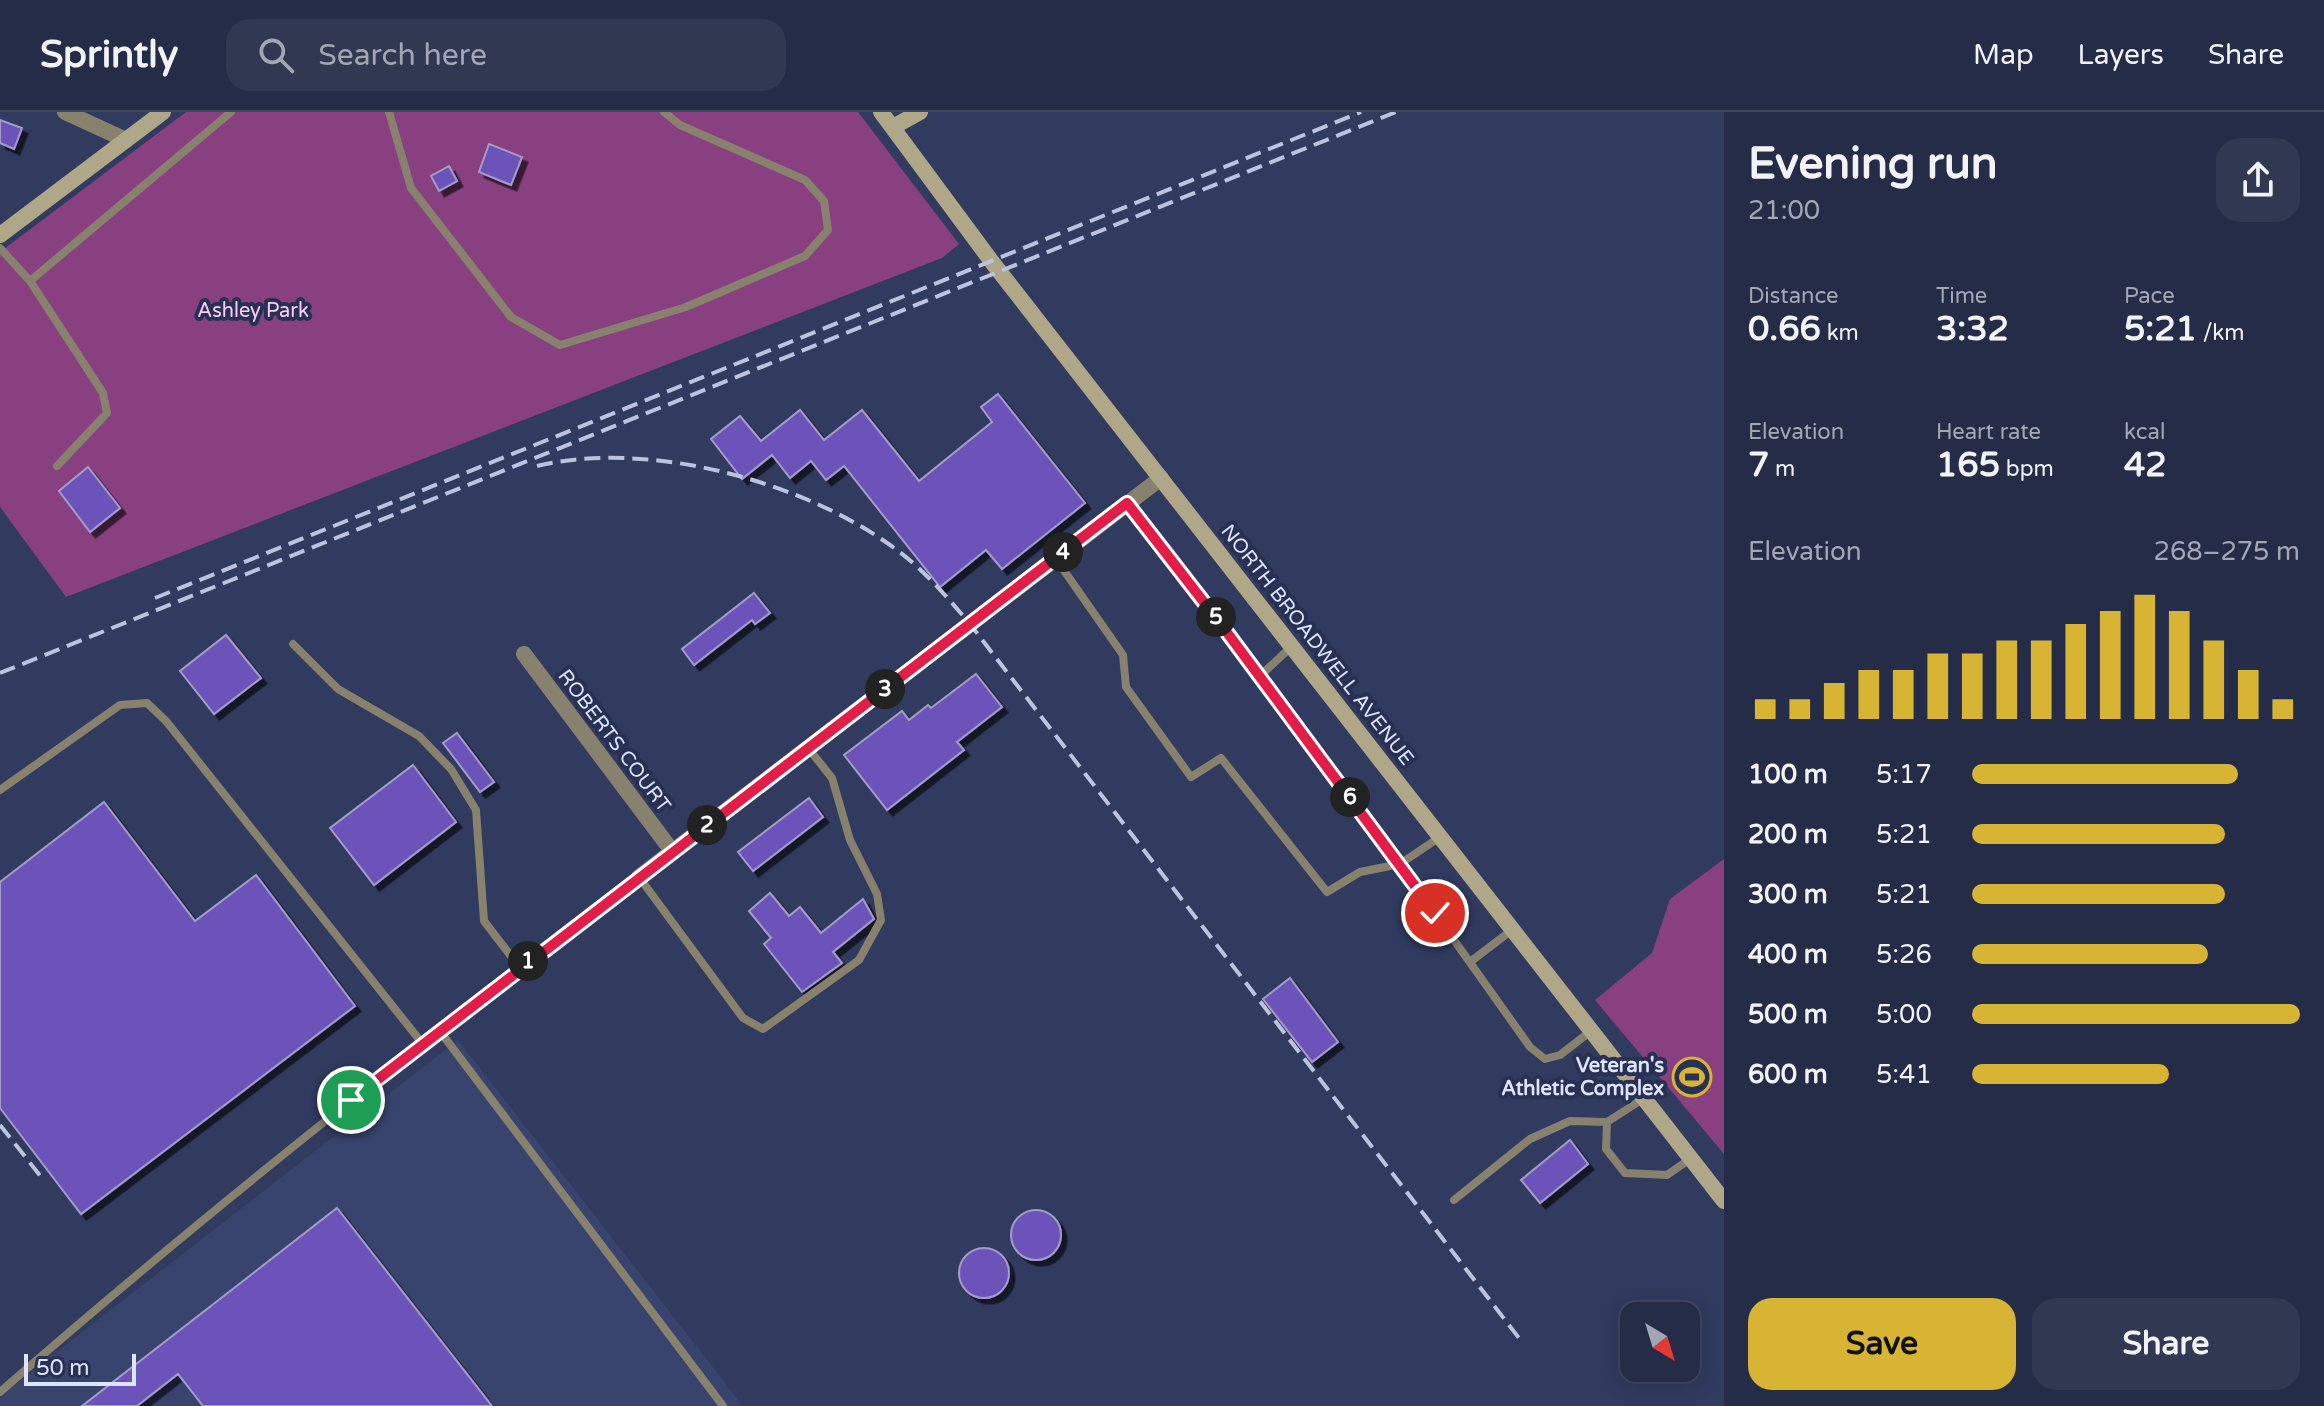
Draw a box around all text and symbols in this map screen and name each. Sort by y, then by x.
search box [226,19,786,91]
text: Sprintly [40,32,178,78]
icon: search [254,33,298,77]
text: Search here [318,37,487,74]
text: Map [1973,38,2034,72]
text: Layers [2078,38,2164,72]
text: Share [2208,38,2284,72]
text: Evening run [1748,138,1997,191]
button: share [2216,138,2300,222]
text: 21:00 [1748,195,1820,226]
text: Distance [1748,283,1839,309]
text: Time [1936,283,1987,309]
text: Pace [2124,283,2175,309]
park label: Ashley Park [197,299,309,323]
text: 0.66 [1748,309,1821,350]
text: 3:32 [1936,309,2009,350]
text: 5:21 [2124,309,2197,350]
text: km [1821,320,1859,346]
text: /km [2197,320,2245,346]
text: Elevation [1748,419,1844,445]
text: Heart rate [1936,419,2041,445]
text: kcal [2124,419,2165,445]
text: 7 [1748,445,1769,486]
text: 165 [1936,445,2000,486]
text: 42 [2124,445,2167,486]
text: m [1769,456,1795,482]
text: bpm [2000,456,2054,482]
street label: NORTH BROADWELL AVENUE [1216,520,1418,770]
pin: 4 [1043,532,1083,572]
text: Elevation [1748,536,1862,567]
text: 268–275 m [2154,536,2300,567]
text: 4 [1056,539,1070,565]
pin: 5 [1196,597,1236,637]
text: 5 [1209,604,1223,630]
street label: ROBERTS COURT [553,665,675,817]
pin: 3 [865,669,905,709]
text: 3 [878,676,892,702]
text: 100 m [1748,759,1828,790]
text: 5:17 [1876,759,1932,790]
pin: 6 [1330,777,1370,817]
text: 6 [1343,784,1357,810]
pin: 2 [687,805,727,845]
text: 2 [700,812,714,838]
text: 200 m [1748,819,1828,850]
text: 5:21 [1876,819,1932,850]
pin [1401,879,1469,947]
text: 300 m [1748,879,1828,910]
text: 5:21 [1876,879,1932,910]
icon: check [1413,891,1457,935]
text: 400 m [1748,939,1828,970]
text: 5:26 [1876,939,1932,970]
pin: 1 [508,941,548,981]
text: 1 [521,948,535,974]
text: 500 m [1748,999,1828,1030]
text: 5:00 [1876,999,1932,1030]
place label: Veteran's Athletic Complex [1501,1054,1664,1101]
sports icon: Veteran's Athletic Complex [1671,1056,1713,1098]
text: 600 m [1748,1059,1828,1090]
text: 5:41 [1876,1059,1932,1090]
pin [317,1066,385,1134]
icon: arrive [329,1078,373,1122]
button: Save [1748,1298,2016,1390]
button: Share [2032,1298,2300,1390]
north arrow [1620,1302,1700,1382]
map controls [1620,1302,1700,1382]
scale bar [24,1350,136,1386]
text: 50 m [36,1355,90,1381]

